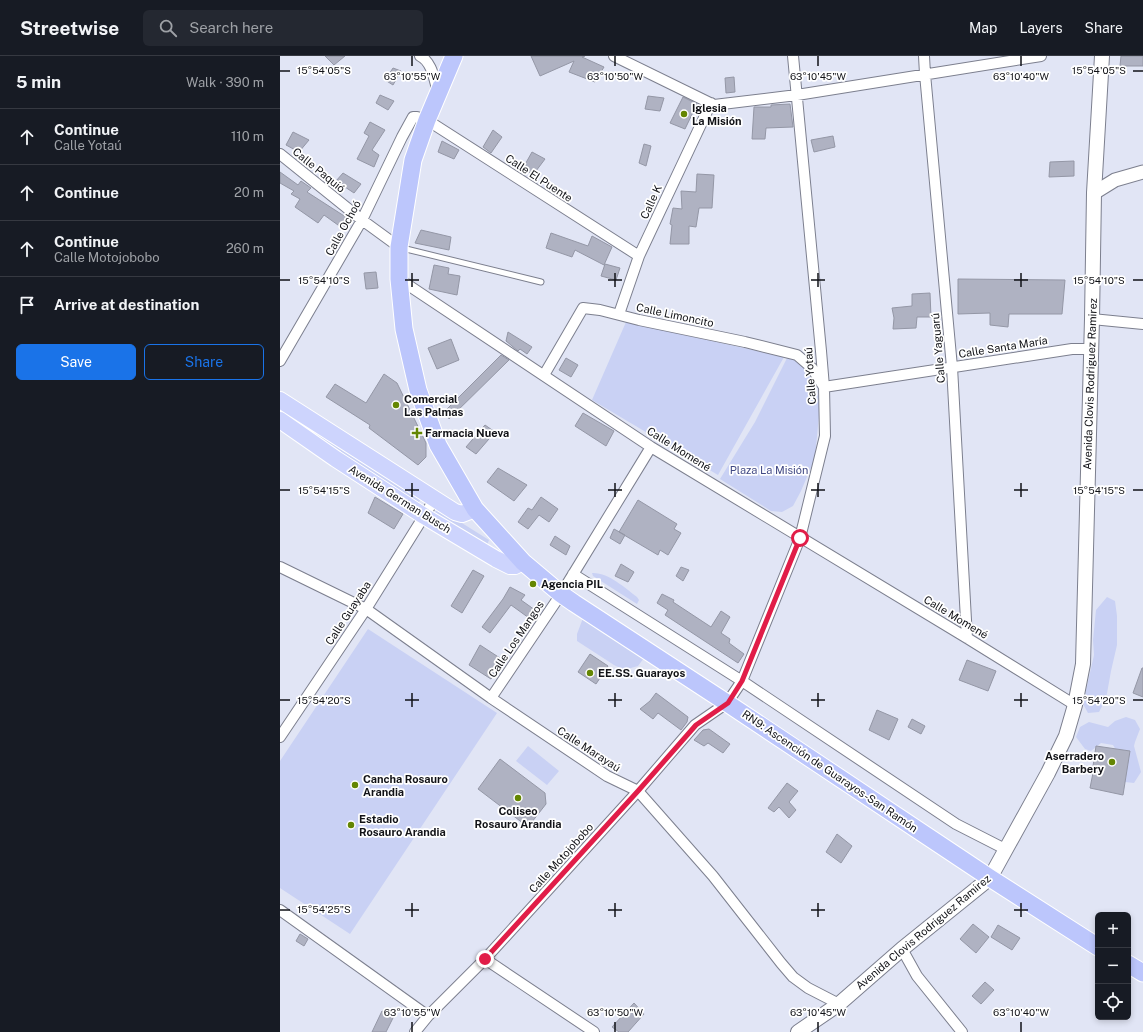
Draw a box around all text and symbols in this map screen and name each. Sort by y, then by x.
search box [143,10,423,46]
text: Streetwise [20,17,119,39]
icon: search [157,17,179,39]
text: Search here [189,19,273,36]
text: Map [969,20,997,36]
text: Layers [1019,20,1063,36]
text: Share [1085,20,1123,36]
text: 15°54'05"S [297,64,351,76]
text: 15°54'05"S [1072,64,1126,76]
text: 63°10'55"W [384,70,441,82]
text: 63°10'50"W [587,70,644,82]
text: 63°10'45"W [790,70,847,82]
text: 63°10'40"W [993,70,1049,82]
text: 5 min [16,72,61,92]
text: Walk · 390 m [186,75,264,90]
place label: Iglesia La Misión [692,102,742,127]
marker: Iglesia La Misión [679,109,689,119]
text: Continue [54,121,119,138]
icon: ahead [16,126,38,148]
text: 110 m [231,129,264,144]
text: Calle Yotaú [54,138,122,153]
street label: Calle Paquió [291,145,347,195]
street label: Calle El Puente [503,152,575,204]
icon: ahead [16,182,38,204]
street label: Calle K [638,183,664,221]
text: Continue [54,184,119,201]
text: 20 m [234,185,264,200]
street label: Calle Ochoó [323,198,363,258]
text: Continue [54,233,119,250]
icon: ahead [16,238,38,260]
text: 260 m [226,241,264,256]
text: Calle Motojobobo [54,250,160,265]
text: 15°54'10"S [298,274,350,286]
text: 15°54'10"S [1073,274,1125,286]
icon: arrive [16,294,38,316]
text: Arrive at destination [54,296,199,313]
street label: Avenida Clovis Rodriguez Ramirez [1081,298,1099,470]
street label: Calle Limoncito [635,301,715,329]
street label: Calle Yaguarú [929,312,947,384]
street label: Calle Santa María [958,334,1048,360]
button: Save [16,344,136,380]
button: Share [144,344,264,380]
street label: Calle Yotaú [802,347,818,405]
place label: Comercial Las Palmas [404,393,463,418]
marker: Comercial Las Palmas [391,400,401,410]
street label: Calle Momené [645,425,713,473]
place label: Farmacia Nueva [425,427,509,439]
marker: Farmacia Nueva [412,428,422,438]
street label: Avenida German Busch [347,463,453,535]
park label: Plaza La Misión [730,464,808,476]
text: 15°54'15"S [298,484,350,496]
text: 15°54'15"S [1073,484,1125,496]
route start [791,529,809,547]
place label: Agencia PIL [541,578,603,590]
street label: Calle Guayaba [323,579,373,647]
marker: Agencia PIL [528,579,538,589]
street label: Calle Momené [922,593,990,641]
street label: Calle Los Mangos [486,598,546,680]
place label: EE.SS. Guarayos [598,667,685,679]
marker: EE.SS. Guarayos [585,668,595,678]
text: 15°54'20"S [297,694,351,706]
text: 15°54'20"S [1072,694,1126,706]
street label: RN9: Ascención de Guarayos-San Ramón [740,708,920,834]
street label: Calle Marayaú [555,724,623,774]
place label: Aserradero Barbery [1045,750,1105,775]
marker: Aserradero Barbery [1107,757,1117,767]
place label: Cancha Rosauro Arandia [363,773,448,798]
marker: Cancha Rosauro Arandia [350,780,360,790]
marker: Coliseo Rosauro Arandia [513,793,523,803]
place label: Coliseo Rosauro Arandia [475,805,561,830]
place label: Estadio Rosauro Arandia [359,813,446,838]
marker: Estadio Rosauro Arandia [346,820,356,830]
street label: Calle Motojobobo [527,821,595,895]
street label: Avenida Clovis Rodriguez Ramirez [853,872,993,992]
text: 15°54'25"S [297,903,351,915]
map controls [1095,912,1131,1020]
button: + [1095,912,1131,948]
button: − [1095,948,1131,984]
route end [476,950,494,968]
button: locate [1095,984,1131,1020]
text: 63°10'55"W [384,1006,441,1018]
text: 63°10'50"W [587,1006,644,1018]
text: 63°10'45"W [790,1006,847,1018]
text: 63°10'40"W [993,1006,1049,1018]

